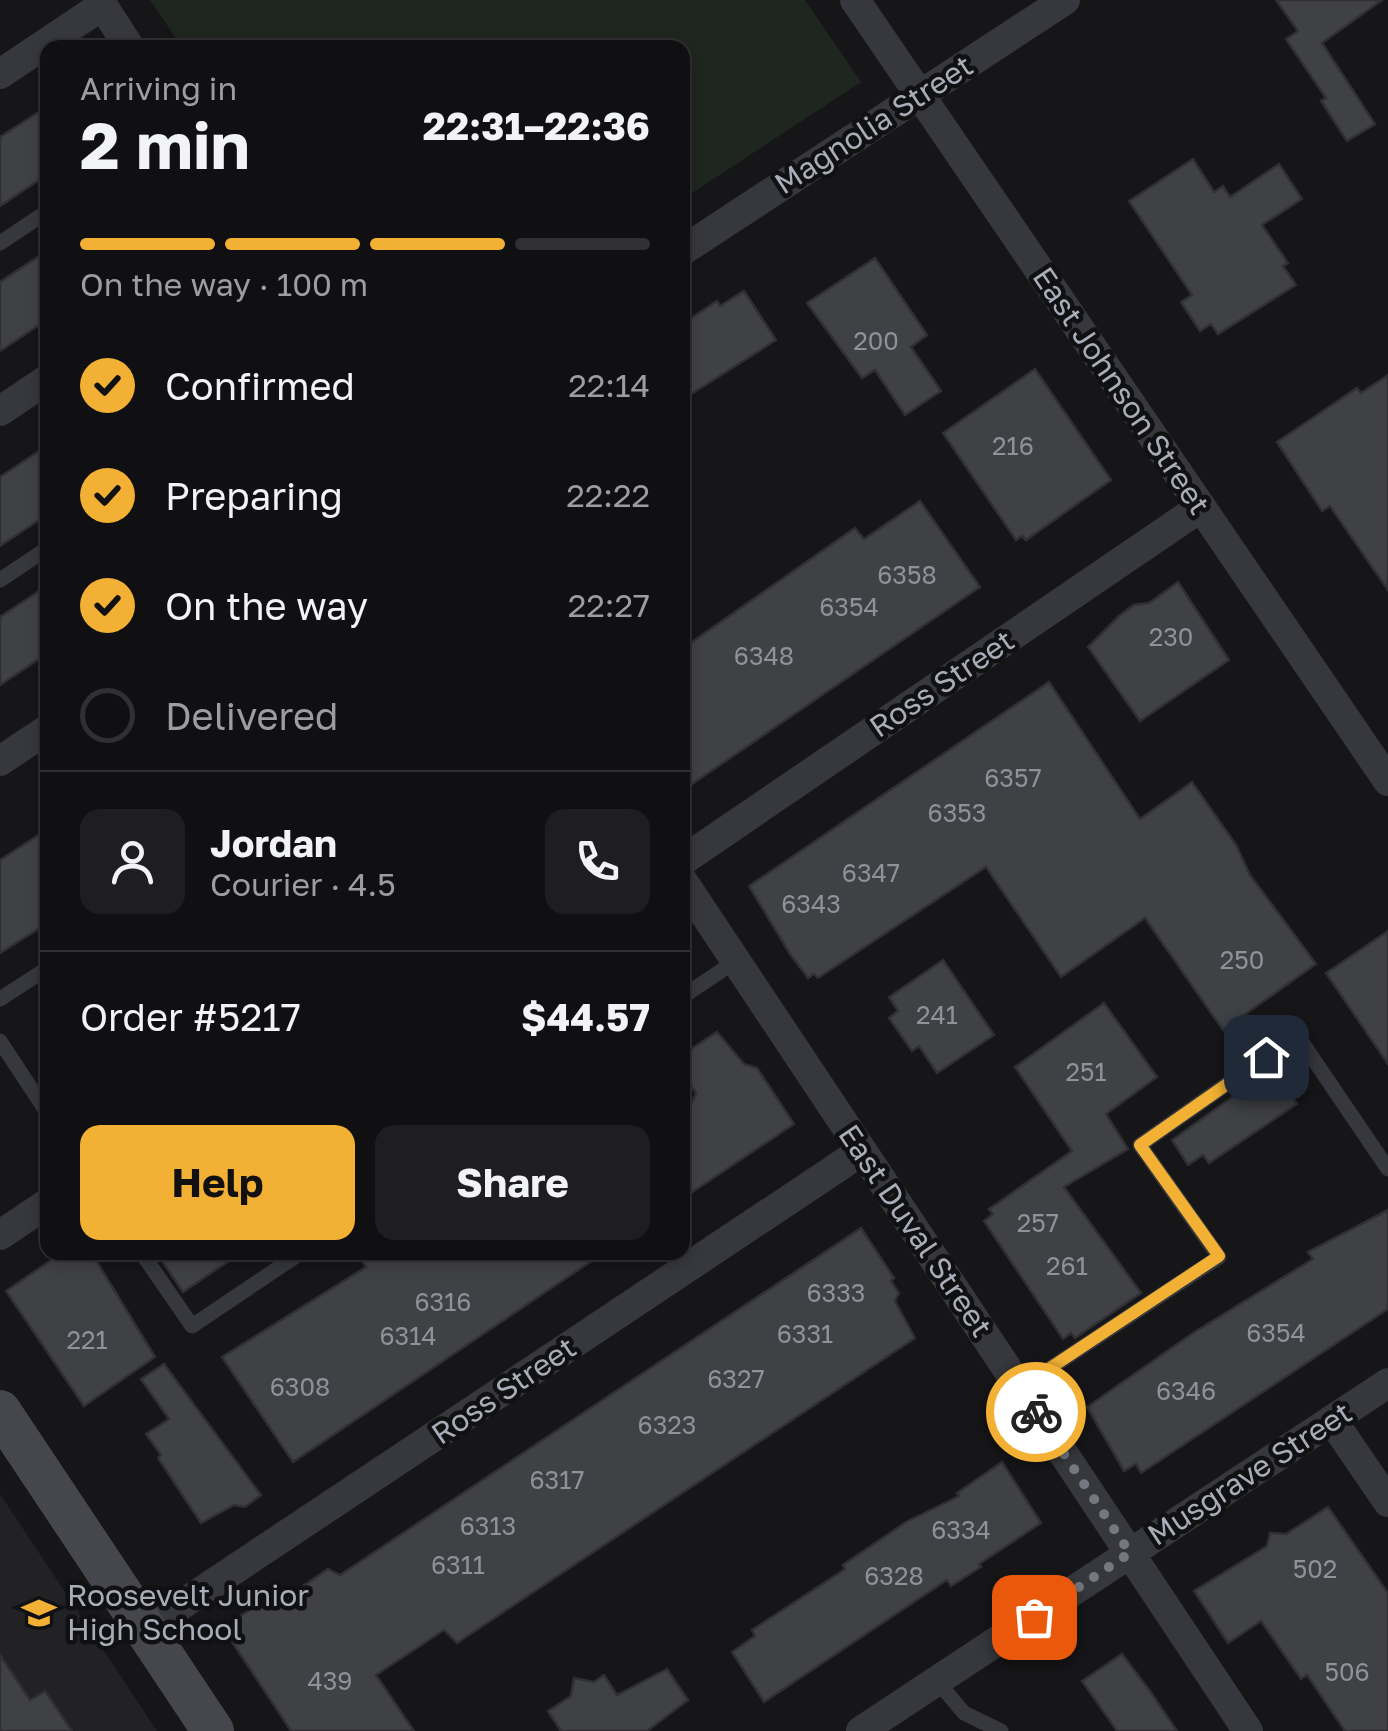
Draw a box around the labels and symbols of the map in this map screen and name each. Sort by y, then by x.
street label: Magnolia Street [768,47,979,201]
street label: East Johnson Street [1026,260,1218,521]
house number: 200 [853,325,899,356]
house number: 216 [992,430,1034,461]
house number: 6358 [877,559,937,590]
house number: 6354 [819,591,879,622]
house number: 230 [1149,621,1193,652]
street label: Ross Street [862,622,1020,745]
house number: 6348 [734,640,794,671]
house number: 6357 [984,762,1042,793]
house number: 6353 [928,797,986,828]
house number: 6347 [842,857,900,888]
house number: 6343 [781,888,841,919]
house number: 250 [1220,944,1264,975]
house number: 241 [916,999,958,1030]
pin [1224,1015,1309,1100]
house number: 251 [1065,1056,1107,1087]
street label: East Duval Street [831,1117,1000,1343]
house number: 257 [1017,1207,1059,1238]
house number: 261 [1046,1250,1088,1281]
house number: 6333 [806,1277,866,1308]
house number: 6316 [414,1286,472,1317]
house number: 6354 [1246,1317,1306,1348]
house number: 6331 [777,1318,833,1349]
house number: 6314 [379,1320,437,1351]
house number: 221 [66,1324,108,1355]
street label: Ross Street [424,1329,582,1452]
courier [986,1362,1086,1462]
house number: 6327 [707,1363,765,1394]
house number: 6308 [270,1371,330,1402]
house number: 6346 [1156,1375,1216,1406]
street label: Musgrave Street [1141,1394,1358,1553]
house number: 6323 [638,1409,696,1440]
house number: 6317 [529,1464,585,1495]
house number: 6313 [460,1510,516,1541]
house number: 6334 [931,1514,991,1545]
house number: 6311 [431,1549,485,1580]
house number: 502 [1293,1553,1337,1584]
house number: 6328 [864,1560,924,1591]
pin [992,1575,1077,1660]
place label: Roosevelt Junior High School [67,1577,309,1647]
school or university icon: Roosevelt Junior High School [20,1594,58,1632]
house number: 506 [1324,1656,1370,1687]
house number: 439 [307,1665,353,1696]

